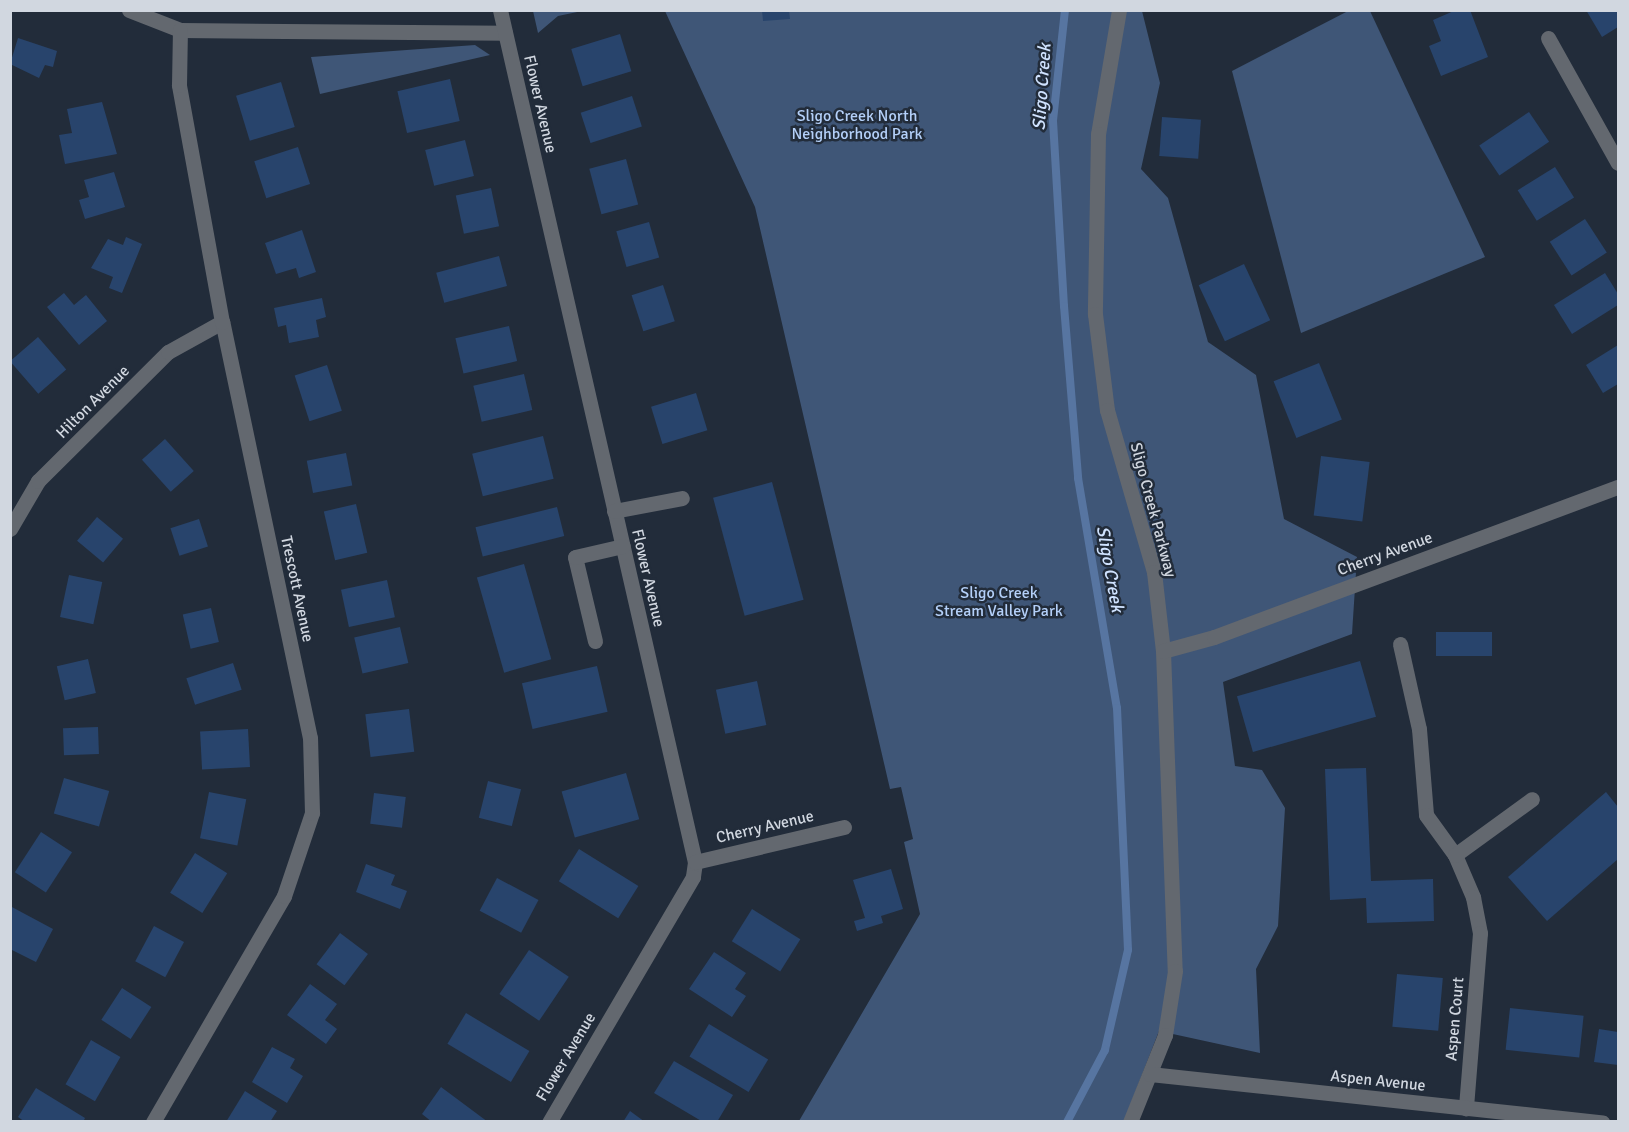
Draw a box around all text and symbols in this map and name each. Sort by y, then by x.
water label: Sligo Creek [1028,43,1056,131]
street label: Flower Avenue [519,53,561,155]
park label: Sligo Creek North Neighborhood Park [791,106,923,144]
street label: Hilton Avenue [52,361,134,443]
street label: Sligo Creek Parkway [1126,441,1180,579]
water label: Sligo Creek [1092,524,1128,614]
street label: Flower Avenue [627,527,669,629]
street label: Cherry Avenue [1335,528,1435,580]
street label: Trescott Avenue [276,534,318,644]
park label: Sligo Creek Stream Valley Park [935,583,1063,621]
street label: Cherry Avenue [714,806,816,848]
street label: Aspen Court [1442,976,1468,1062]
street label: Flower Avenue [532,1009,600,1105]
street label: Aspen Avenue [1329,1066,1427,1096]

